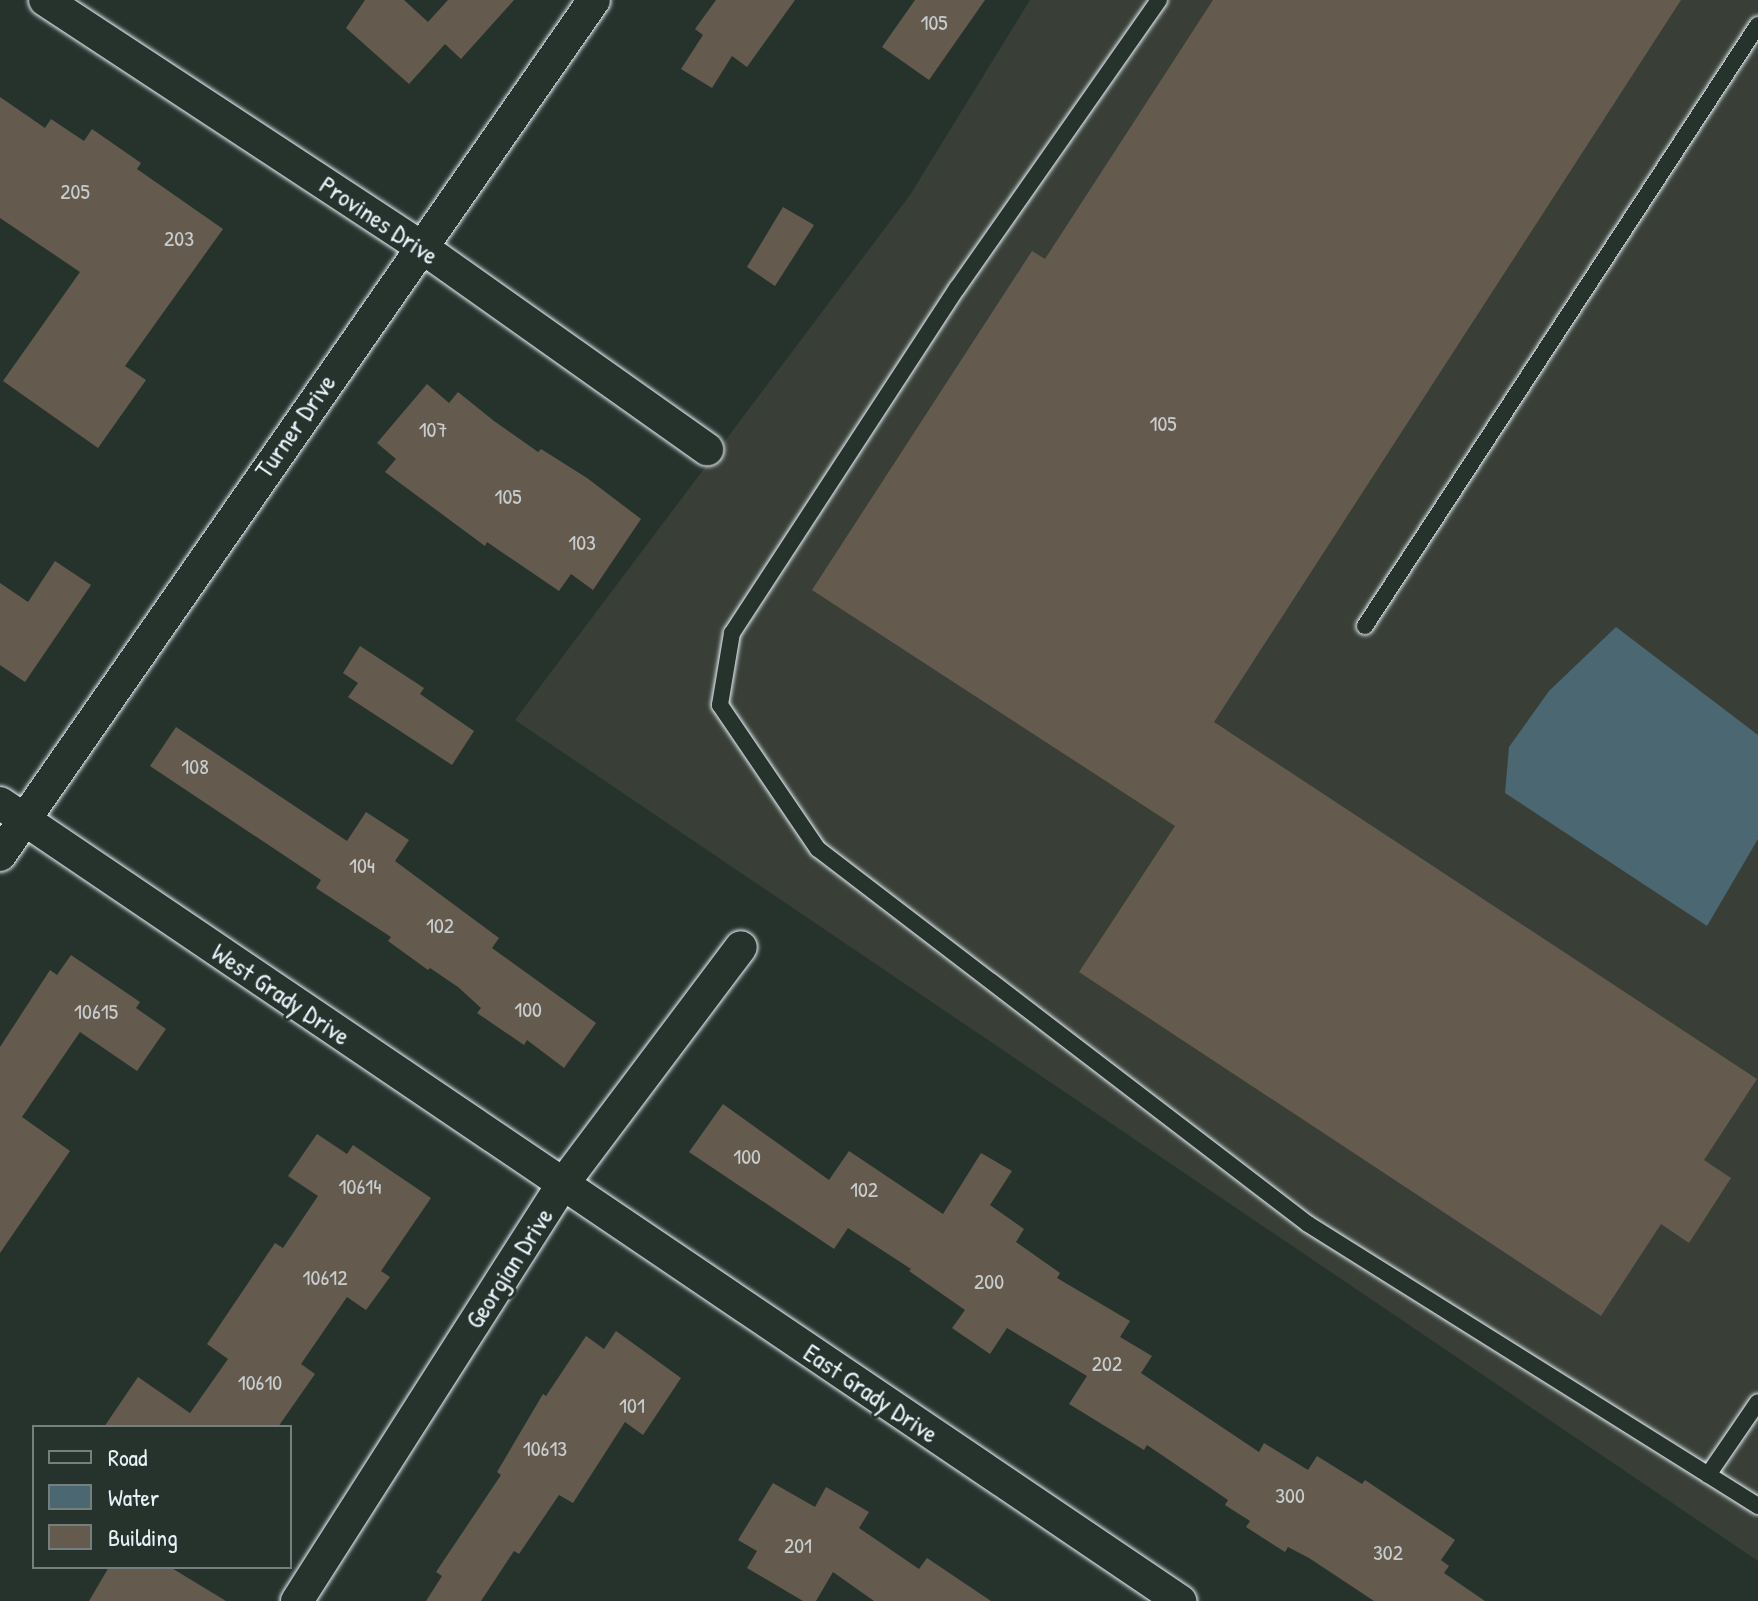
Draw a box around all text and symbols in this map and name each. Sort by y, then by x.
house number: 105 [920,10,948,36]
street label: Provines Drive [314,169,444,271]
house number: 205 [60,179,90,205]
house number: 203 [164,226,194,252]
street label: Turner Drive [248,368,342,484]
house number: 105 [1149,411,1177,437]
house number: 107 [419,417,447,443]
house number: 105 [494,484,522,510]
house number: 103 [568,530,596,556]
house number: 108 [181,754,209,780]
house number: 104 [349,853,375,879]
house number: 102 [426,913,454,939]
street label: West Grady Drive [206,936,356,1052]
house number: 100 [514,997,542,1023]
house number: 10615 [74,999,118,1025]
house number: 100 [733,1144,761,1170]
house number: 10614 [339,1174,381,1200]
house number: 102 [850,1177,878,1203]
street label: Georgian Drive [458,1202,560,1334]
house number: 10612 [303,1265,347,1291]
house number: 200 [974,1269,1004,1295]
street label: East Grady Drive [798,1337,944,1449]
house number: 202 [1092,1351,1122,1377]
house number: 10610 [238,1370,282,1396]
house number: 101 [619,1393,645,1419]
legend [32,1425,292,1569]
house number: 10613 [523,1436,567,1462]
text: Road [108,1441,147,1473]
text: Water [108,1481,159,1513]
house number: 300 [1275,1483,1305,1509]
text: Building [108,1521,178,1553]
house number: 201 [784,1533,812,1559]
house number: 302 [1373,1540,1403,1566]

